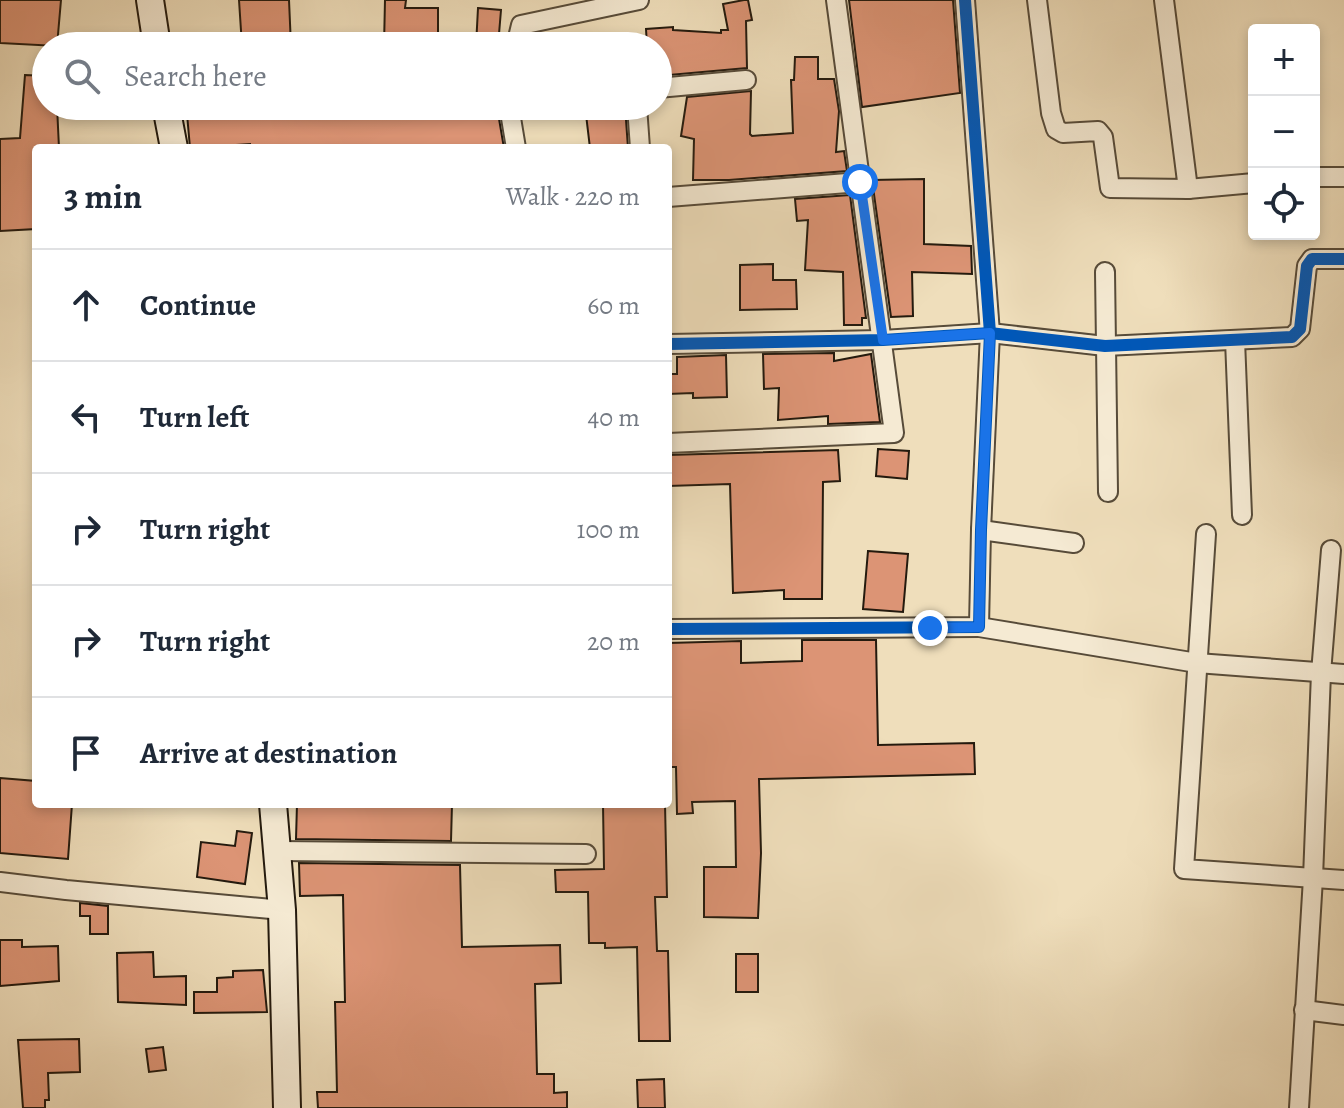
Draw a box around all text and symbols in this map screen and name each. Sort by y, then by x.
map controls [1248,24,1320,240]
button: + [1248,24,1320,96]
search box [32,32,672,120]
icon: search [60,54,104,98]
text: Search here [124,56,267,96]
button: − [1248,96,1320,168]
route start [842,164,878,200]
button: locate [1248,168,1320,240]
text: 3 min [64,173,142,220]
text: Walk · 220 m [506,179,640,214]
icon: ahead [64,283,108,327]
text: Continue [140,285,256,325]
text: 60 m [587,288,640,323]
icon: left [64,395,108,439]
text: Turn left [140,397,249,437]
text: 40 m [588,400,640,435]
icon: right [64,507,108,551]
text: Turn right [140,509,270,549]
text: 100 m [577,512,640,547]
route end [912,610,948,646]
icon: right [64,619,108,663]
text: Turn right [140,621,270,661]
text: 20 m [587,624,640,659]
icon: arrive [64,731,108,775]
text: Arrive at destination [140,733,397,773]

